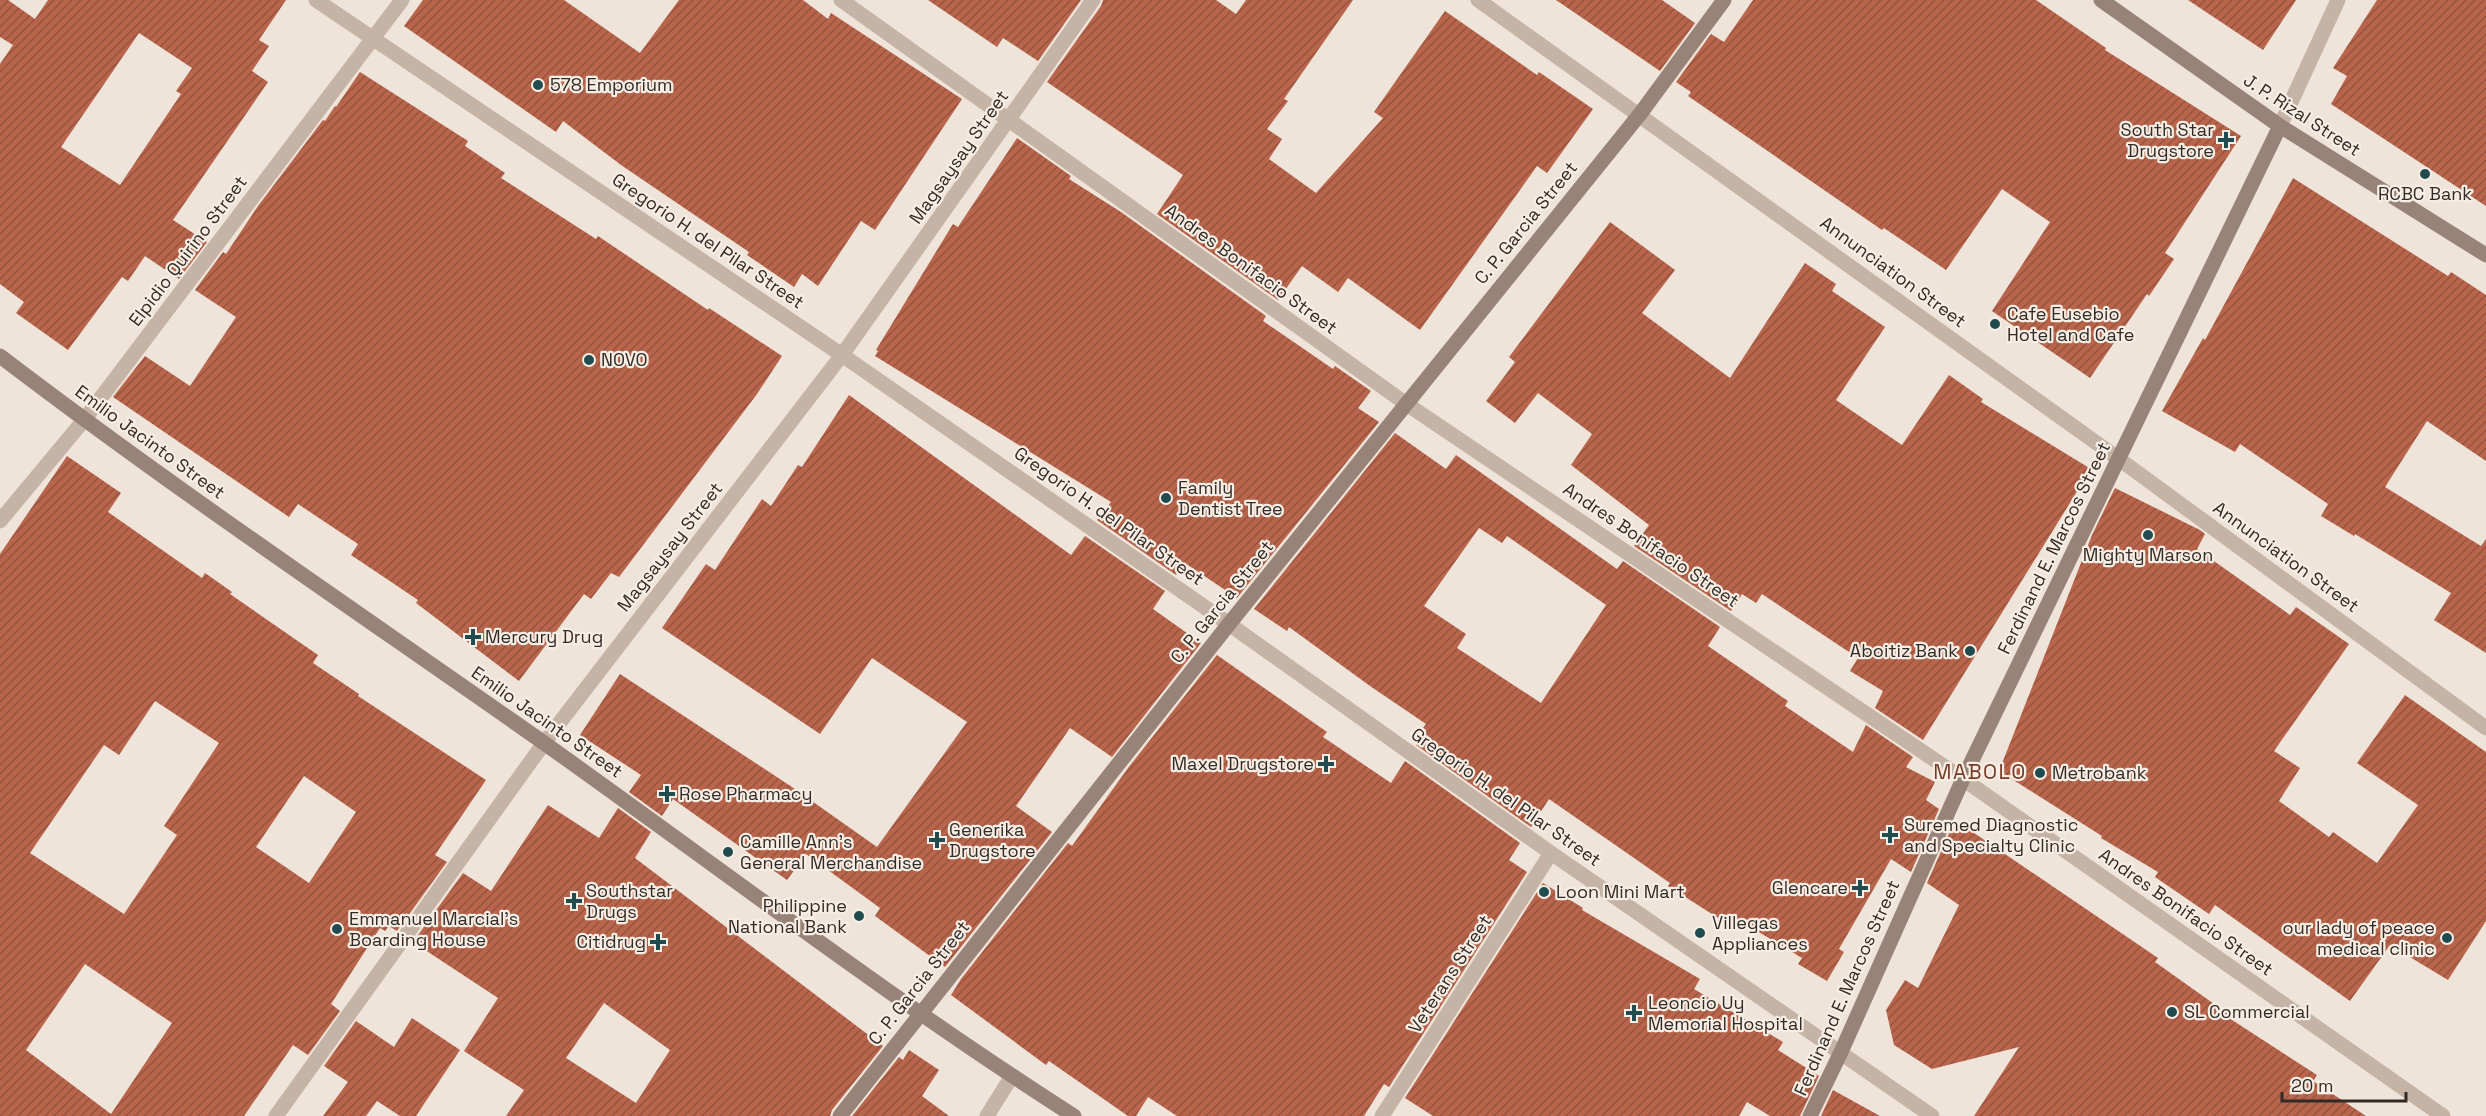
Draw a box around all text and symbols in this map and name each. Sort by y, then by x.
street label: J. P. Rizal Street [2239,68,2365,161]
place label: 578 Emporium [550,73,673,96]
marker: 578 Emporium [531,78,545,92]
street label: Magsaysay Street [904,85,1013,228]
place label: South Star Drugstore [2121,118,2214,162]
marker: South Star Drugstore [2219,133,2233,147]
street label: C. P. Garcia Street [1469,157,1582,289]
marker: RCBC Bank [2418,167,2432,181]
street label: Gregorio H. del Pilar Street [608,168,809,314]
street label: Elpidio Quirino Street [123,171,252,331]
place label: RCBC Bank [2378,182,2472,205]
street label: Andres Bonifacio Street [1161,198,1342,339]
street label: Annunciation Street [1816,211,1971,332]
place label: Cafe Eusebio Hotel and Cafe [2007,302,2134,346]
marker: Cafe Eusebio Hotel and Cafe [1988,317,2002,331]
place label: NOVO [601,348,648,371]
marker: NOVO [582,353,596,367]
street label: Emilio Jacinto Street [71,380,230,504]
street label: Ferdinand E. Marcos Street [1992,438,2115,658]
street label: Gregorio H. del Pilar Street [1010,441,1209,590]
place label: Family Dentist Tree [1178,476,1283,520]
street label: Magsaysay Street [612,477,727,616]
street label: Andres Bonifacio Street [1559,477,1744,612]
marker: Family Dentist Tree [1159,491,1173,505]
street label: Annunciation Street [2209,496,2364,617]
marker: Mighty Marson [2141,528,2155,542]
street label: C. P. Garcia Street [1165,536,1278,668]
place label: Mighty Marson [2083,543,2213,566]
place label: Mercury Drug [485,625,603,648]
marker: Mercury Drug [466,630,480,644]
place label: Aboitiz Bank [1850,639,1958,662]
marker: Aboitiz Bank [1963,644,1977,658]
street label: Emilio Jacinto Street [467,661,627,783]
street label: Gregorio H. del Pilar Street [1407,722,1606,871]
place label: Maxel Drugstore [1172,752,1314,775]
marker: Maxel Drugstore [1319,757,1333,771]
district label: MABOLO [1933,758,2027,785]
place label: Metrobank [2052,761,2147,784]
marker: Metrobank [2033,766,2047,780]
place label: Rose Pharmacy [679,782,813,805]
marker: Rose Pharmacy [660,787,674,801]
place label: Suremed Diagnostic and Specialty Clinic [1904,813,2078,857]
place label: Generika Drugstore [949,818,1036,862]
marker: Suremed Diagnostic and Specialty Clinic [1881,826,1899,844]
place label: Camille Ann's General Merchandise [740,830,922,874]
marker: Generika Drugstore [930,833,944,847]
street label: Andres Bonifacio Street [2095,843,2278,981]
marker: Camille Ann's General Merchandise [721,845,735,859]
place label: Glencare [1772,876,1848,899]
street label: Ferdinand E. Marcos Street [1789,876,1905,1099]
place label: Southstar Drugs [586,879,673,923]
place label: Loon Mini Mart [1556,880,1685,903]
marker: Glencare [1853,881,1867,895]
marker: Loon Mini Mart [1537,885,1551,899]
marker: Southstar Drugs [567,894,581,908]
place label: Philippine National Bank [728,894,847,938]
place label: Emmanuel Marcial's Boarding House [349,907,518,951]
marker: Philippine National Bank [852,909,866,923]
street label: Veterans Street [1403,910,1496,1037]
place label: Villegas Appliances [1712,911,1808,955]
street label: C. P. Garcia Street [863,916,974,1049]
place label: our lady of peace medical clinic [2283,916,2435,960]
marker: Emmanuel Marcial's Boarding House [330,922,344,936]
marker: Villegas Appliances [1693,926,1707,940]
place label: Citidrug [576,930,646,953]
marker: our lady of peace medical clinic [2440,931,2454,945]
marker: Citidrug [651,935,665,949]
place label: Leoncio Uy Memorial Hospital [1648,991,1803,1035]
place label: SL Commercial [2184,1000,2310,1023]
marker: Leoncio Uy Memorial Hospital [1625,1004,1643,1022]
marker: SL Commercial [2165,1005,2179,1019]
scale bar [2282,1065,2406,1103]
text: 20 m [2291,1074,2334,1097]

